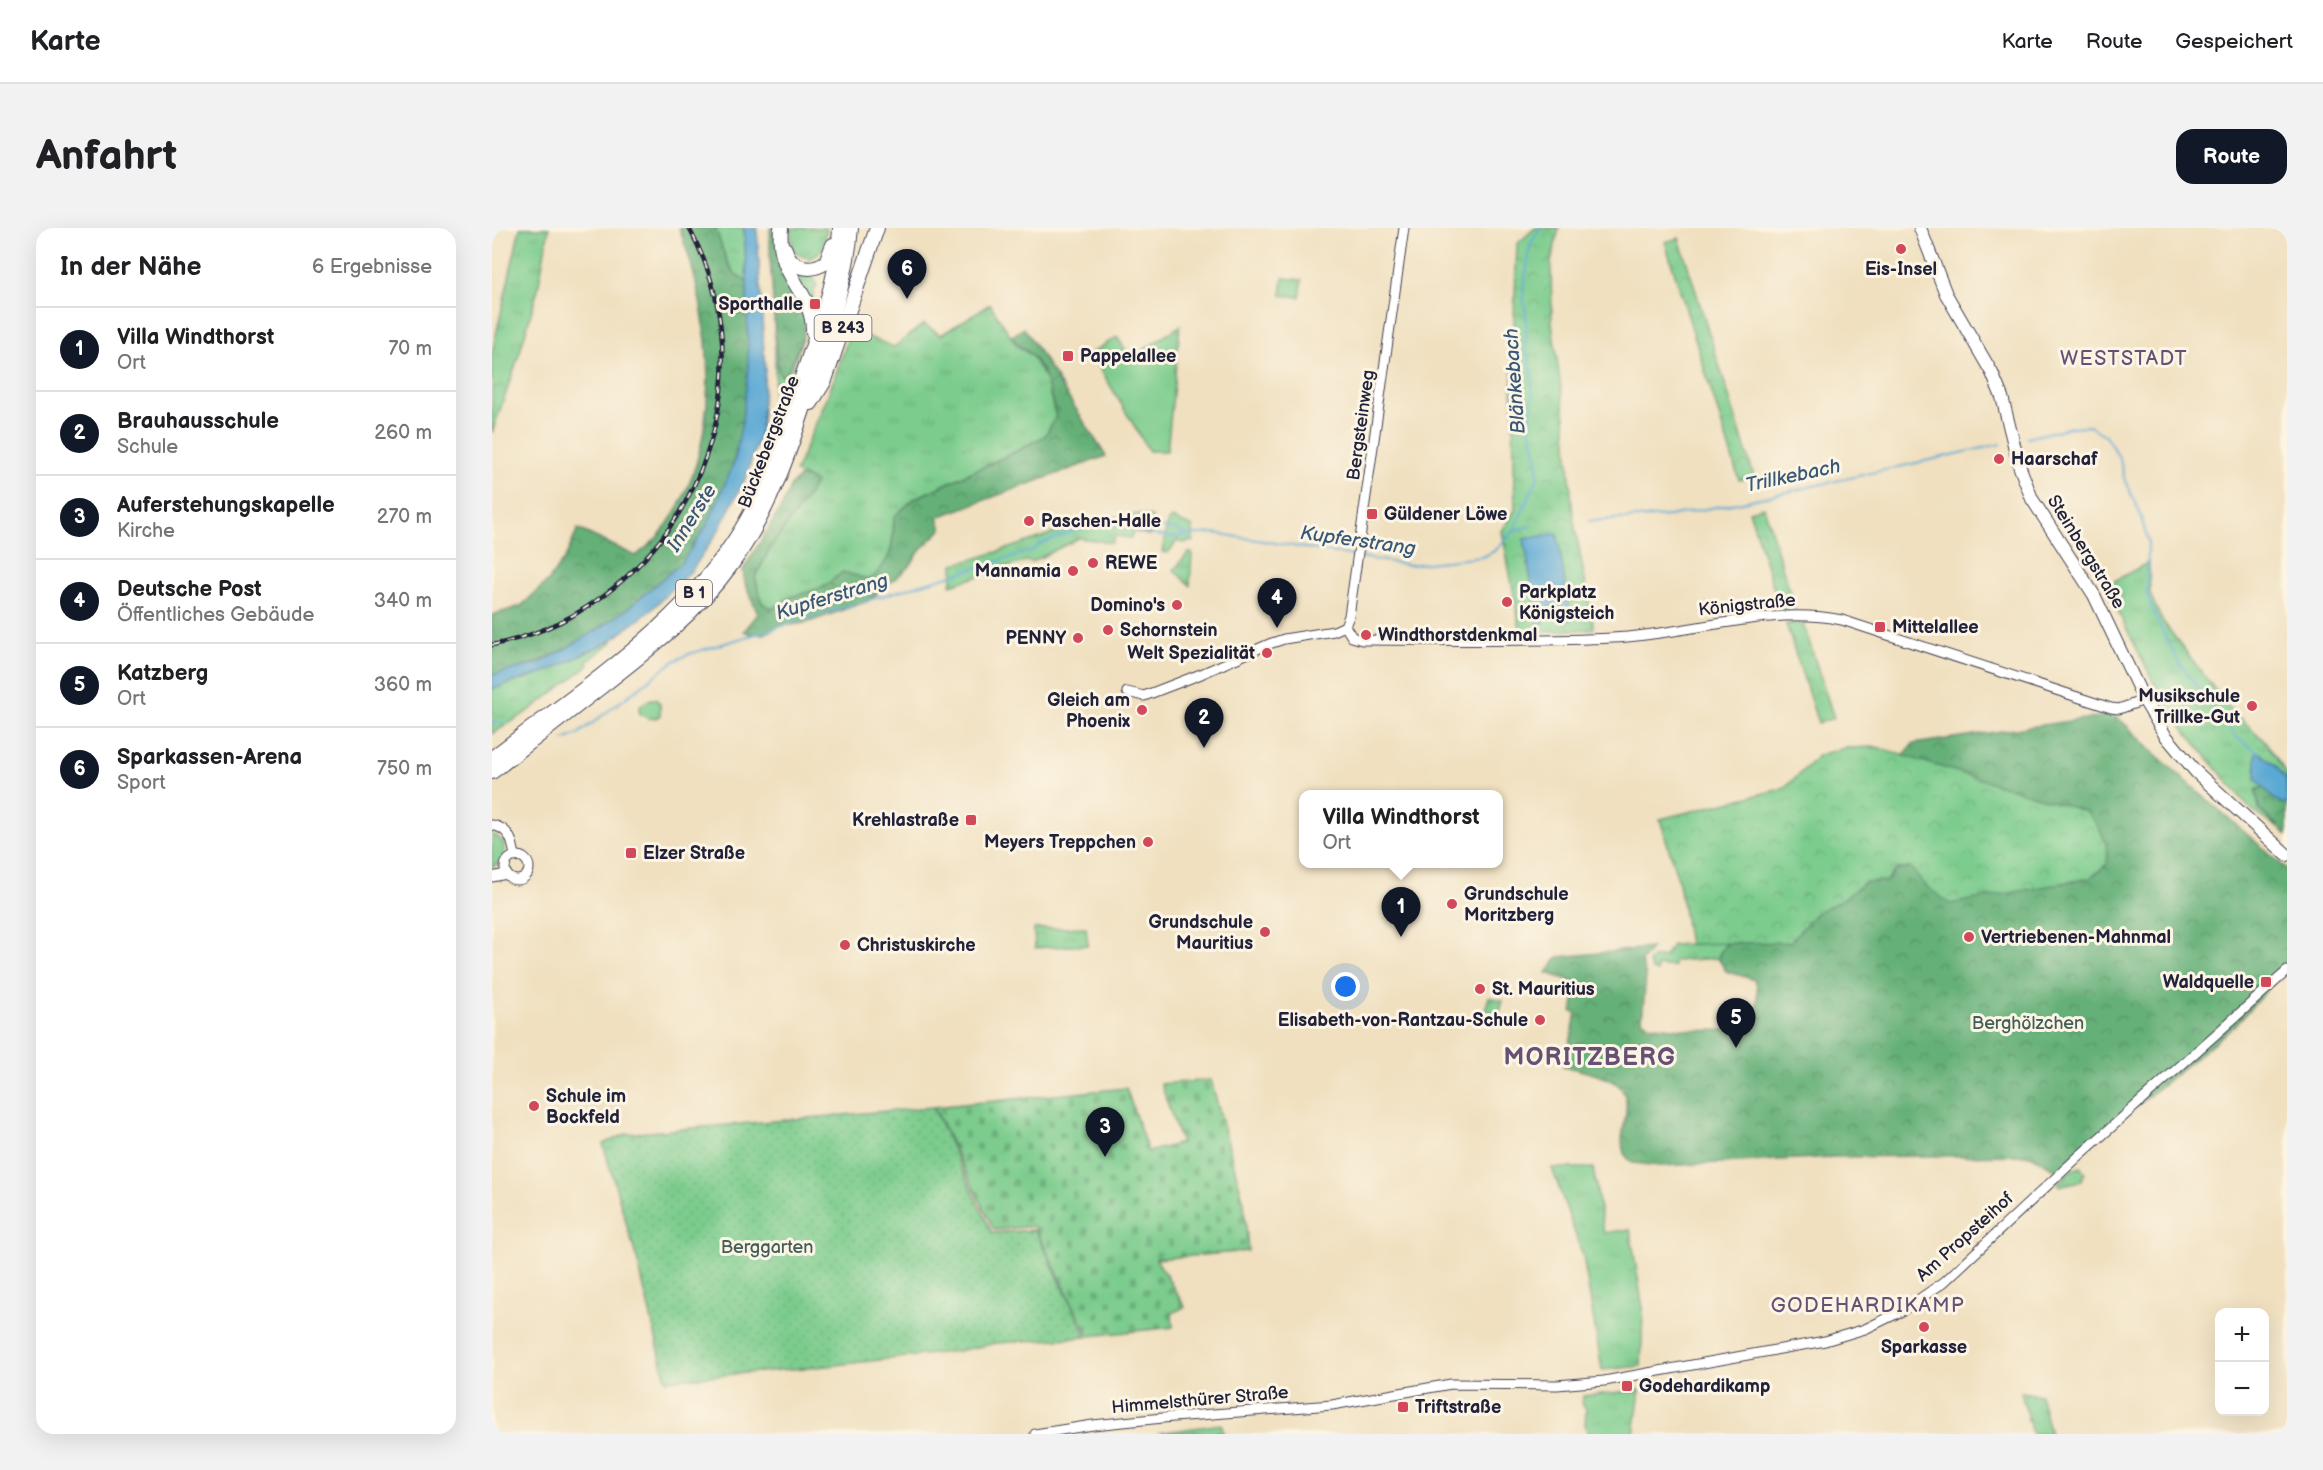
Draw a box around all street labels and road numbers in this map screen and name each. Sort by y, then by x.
road number: B 243 [814,315,872,341]
street label: Bergsteinweg [1343,368,1379,482]
street label: Bückebergstraße [734,373,804,511]
street label: Steinbergstraße [2043,491,2129,613]
road number: B 1 [676,580,712,606]
street label: Königstraße [1697,589,1797,621]
street label: Am Propsteihof [1912,1188,2018,1286]
street label: Himmelsthürer Straße [1111,1382,1290,1418]

